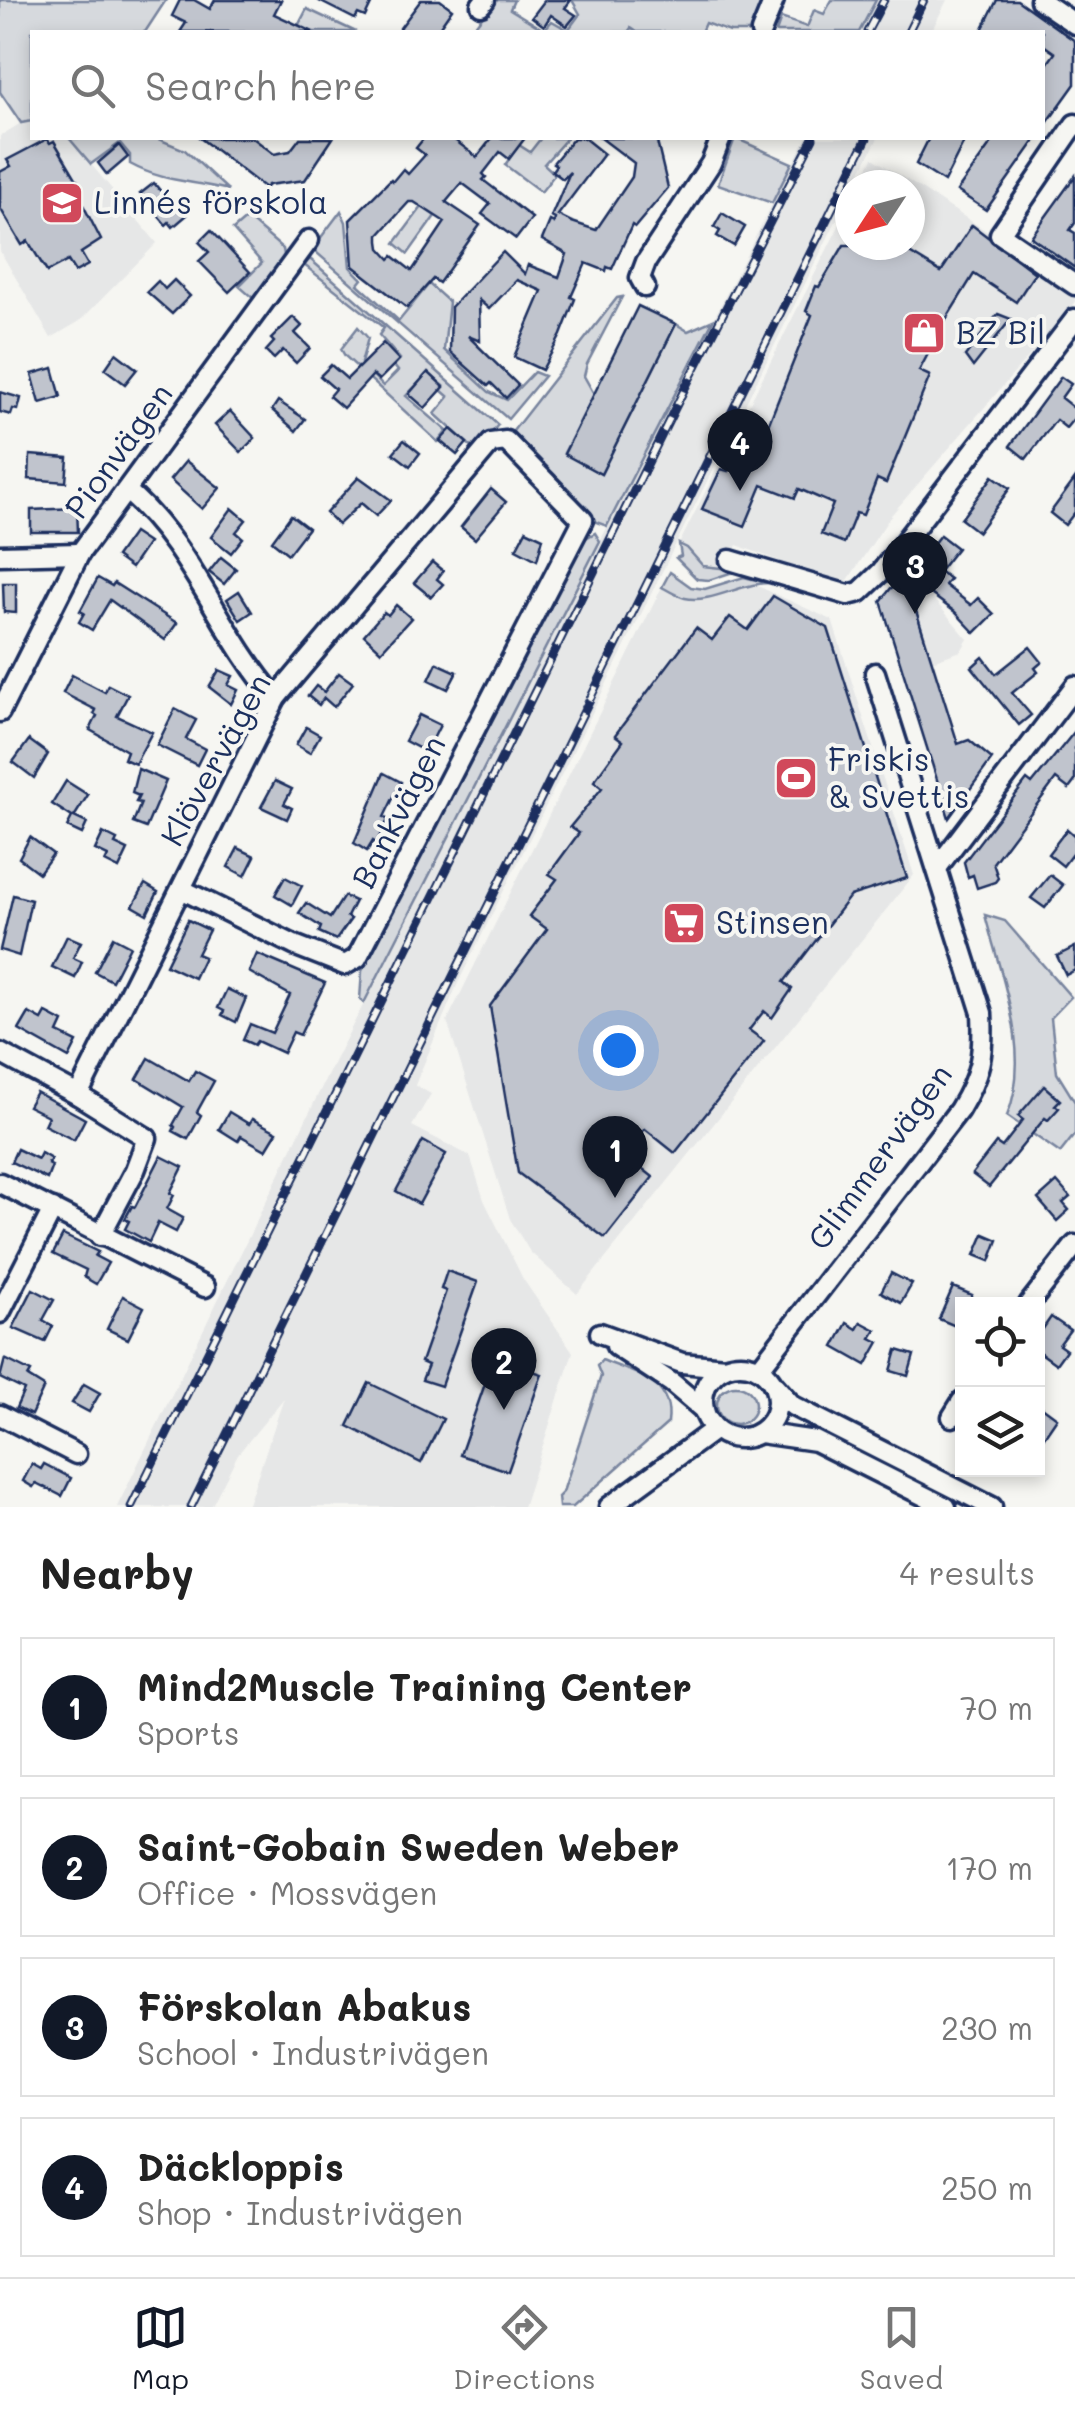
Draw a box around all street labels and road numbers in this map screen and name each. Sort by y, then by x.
street label: Pionvägen [54,374,181,526]
street label: Klövervägen [150,665,279,853]
street label: Bankvägen [341,728,454,895]
street label: Glimmervägen [797,1054,960,1257]

